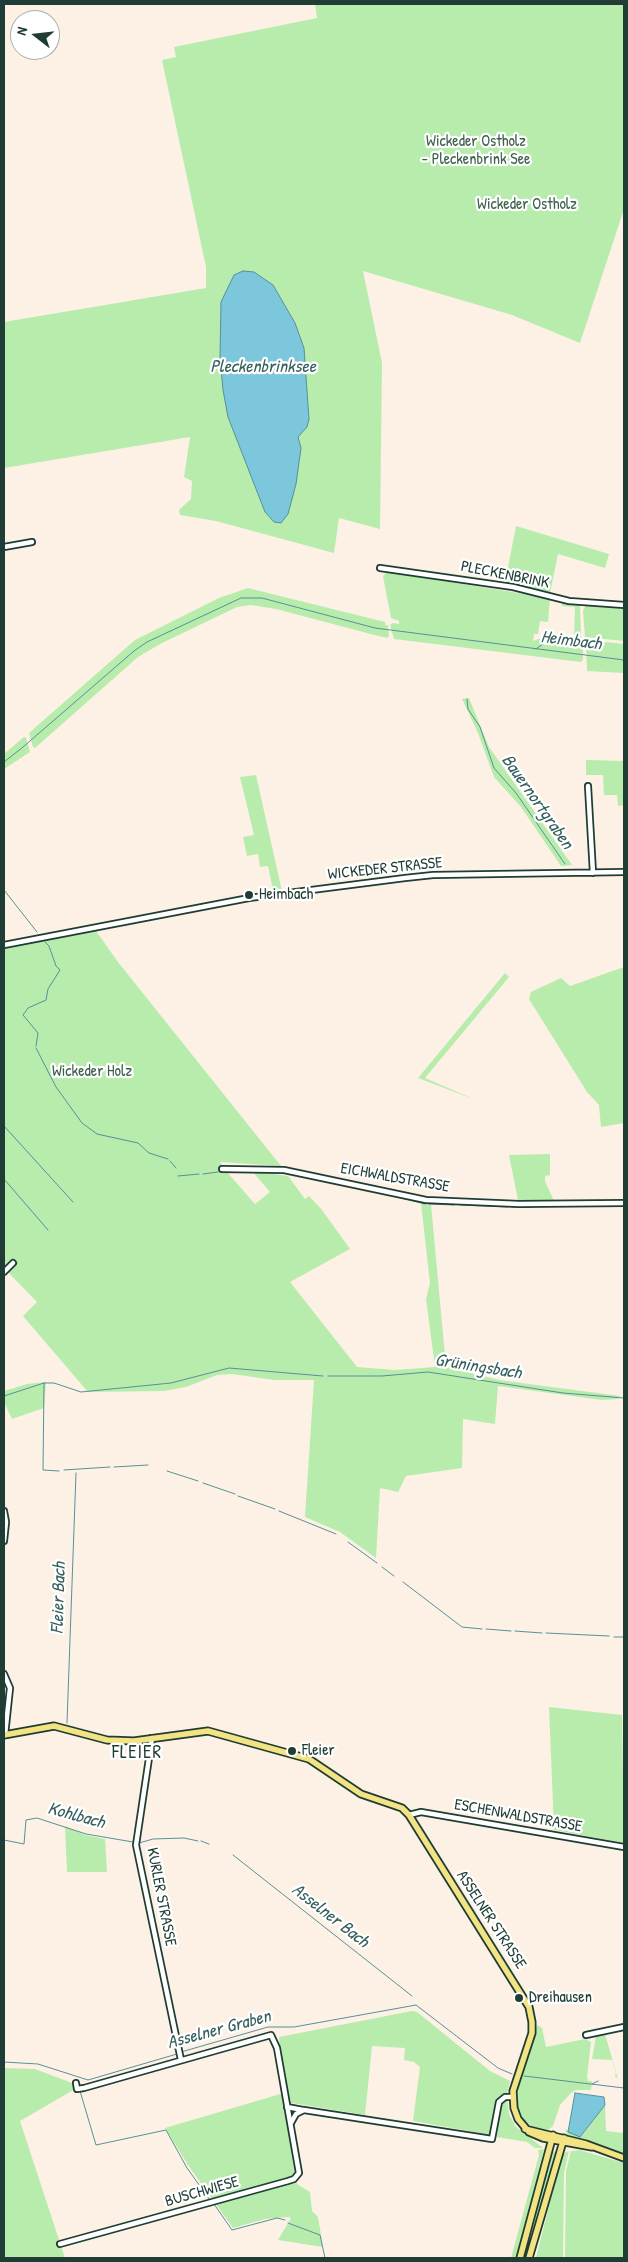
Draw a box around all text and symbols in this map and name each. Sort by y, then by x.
north arrow [10,10,60,60]
text: N [11,25,31,37]
park label: Wickeder Ostholz - Pleckenbrink See [422,132,530,170]
park label: Wickeder Ostholz [477,195,577,215]
water label: Pleckenbrinksee [210,356,316,378]
street label: PLECKENBRINK [459,557,551,593]
water label: Heimbach [539,627,603,655]
water label: Bauernortgraben [496,750,578,854]
street label: WICKEDER STRASSE [327,853,443,885]
place label: Heimbach [259,885,313,905]
marker: Heimbach [243,889,255,901]
park label: Wickeder Holz [52,1062,132,1082]
street label: EICHWALDSTRASSE [339,1159,451,1197]
water label: Grüningsbach [433,1350,523,1384]
water label: Fleier Bach [47,1562,71,1634]
place label: Fleier [302,1741,335,1761]
district label: FLEIER [111,1742,163,1764]
marker: Fleier [286,1745,298,1757]
street label: ESCHENWALDSTRASSE [453,1795,583,1837]
water label: Kohlbach [45,1798,107,1834]
street label: KURLER STRASSE [142,1846,180,1948]
street label: ASSELNER STRASSE [452,1867,530,1973]
water label: Asselner Bach [287,1879,373,1953]
place label: Dreihausen [529,1988,592,2008]
marker: Dreihausen [513,1992,525,2004]
water label: Asselner Graben [165,2006,273,2054]
street label: BUSCHWIESE [163,2172,241,2212]

